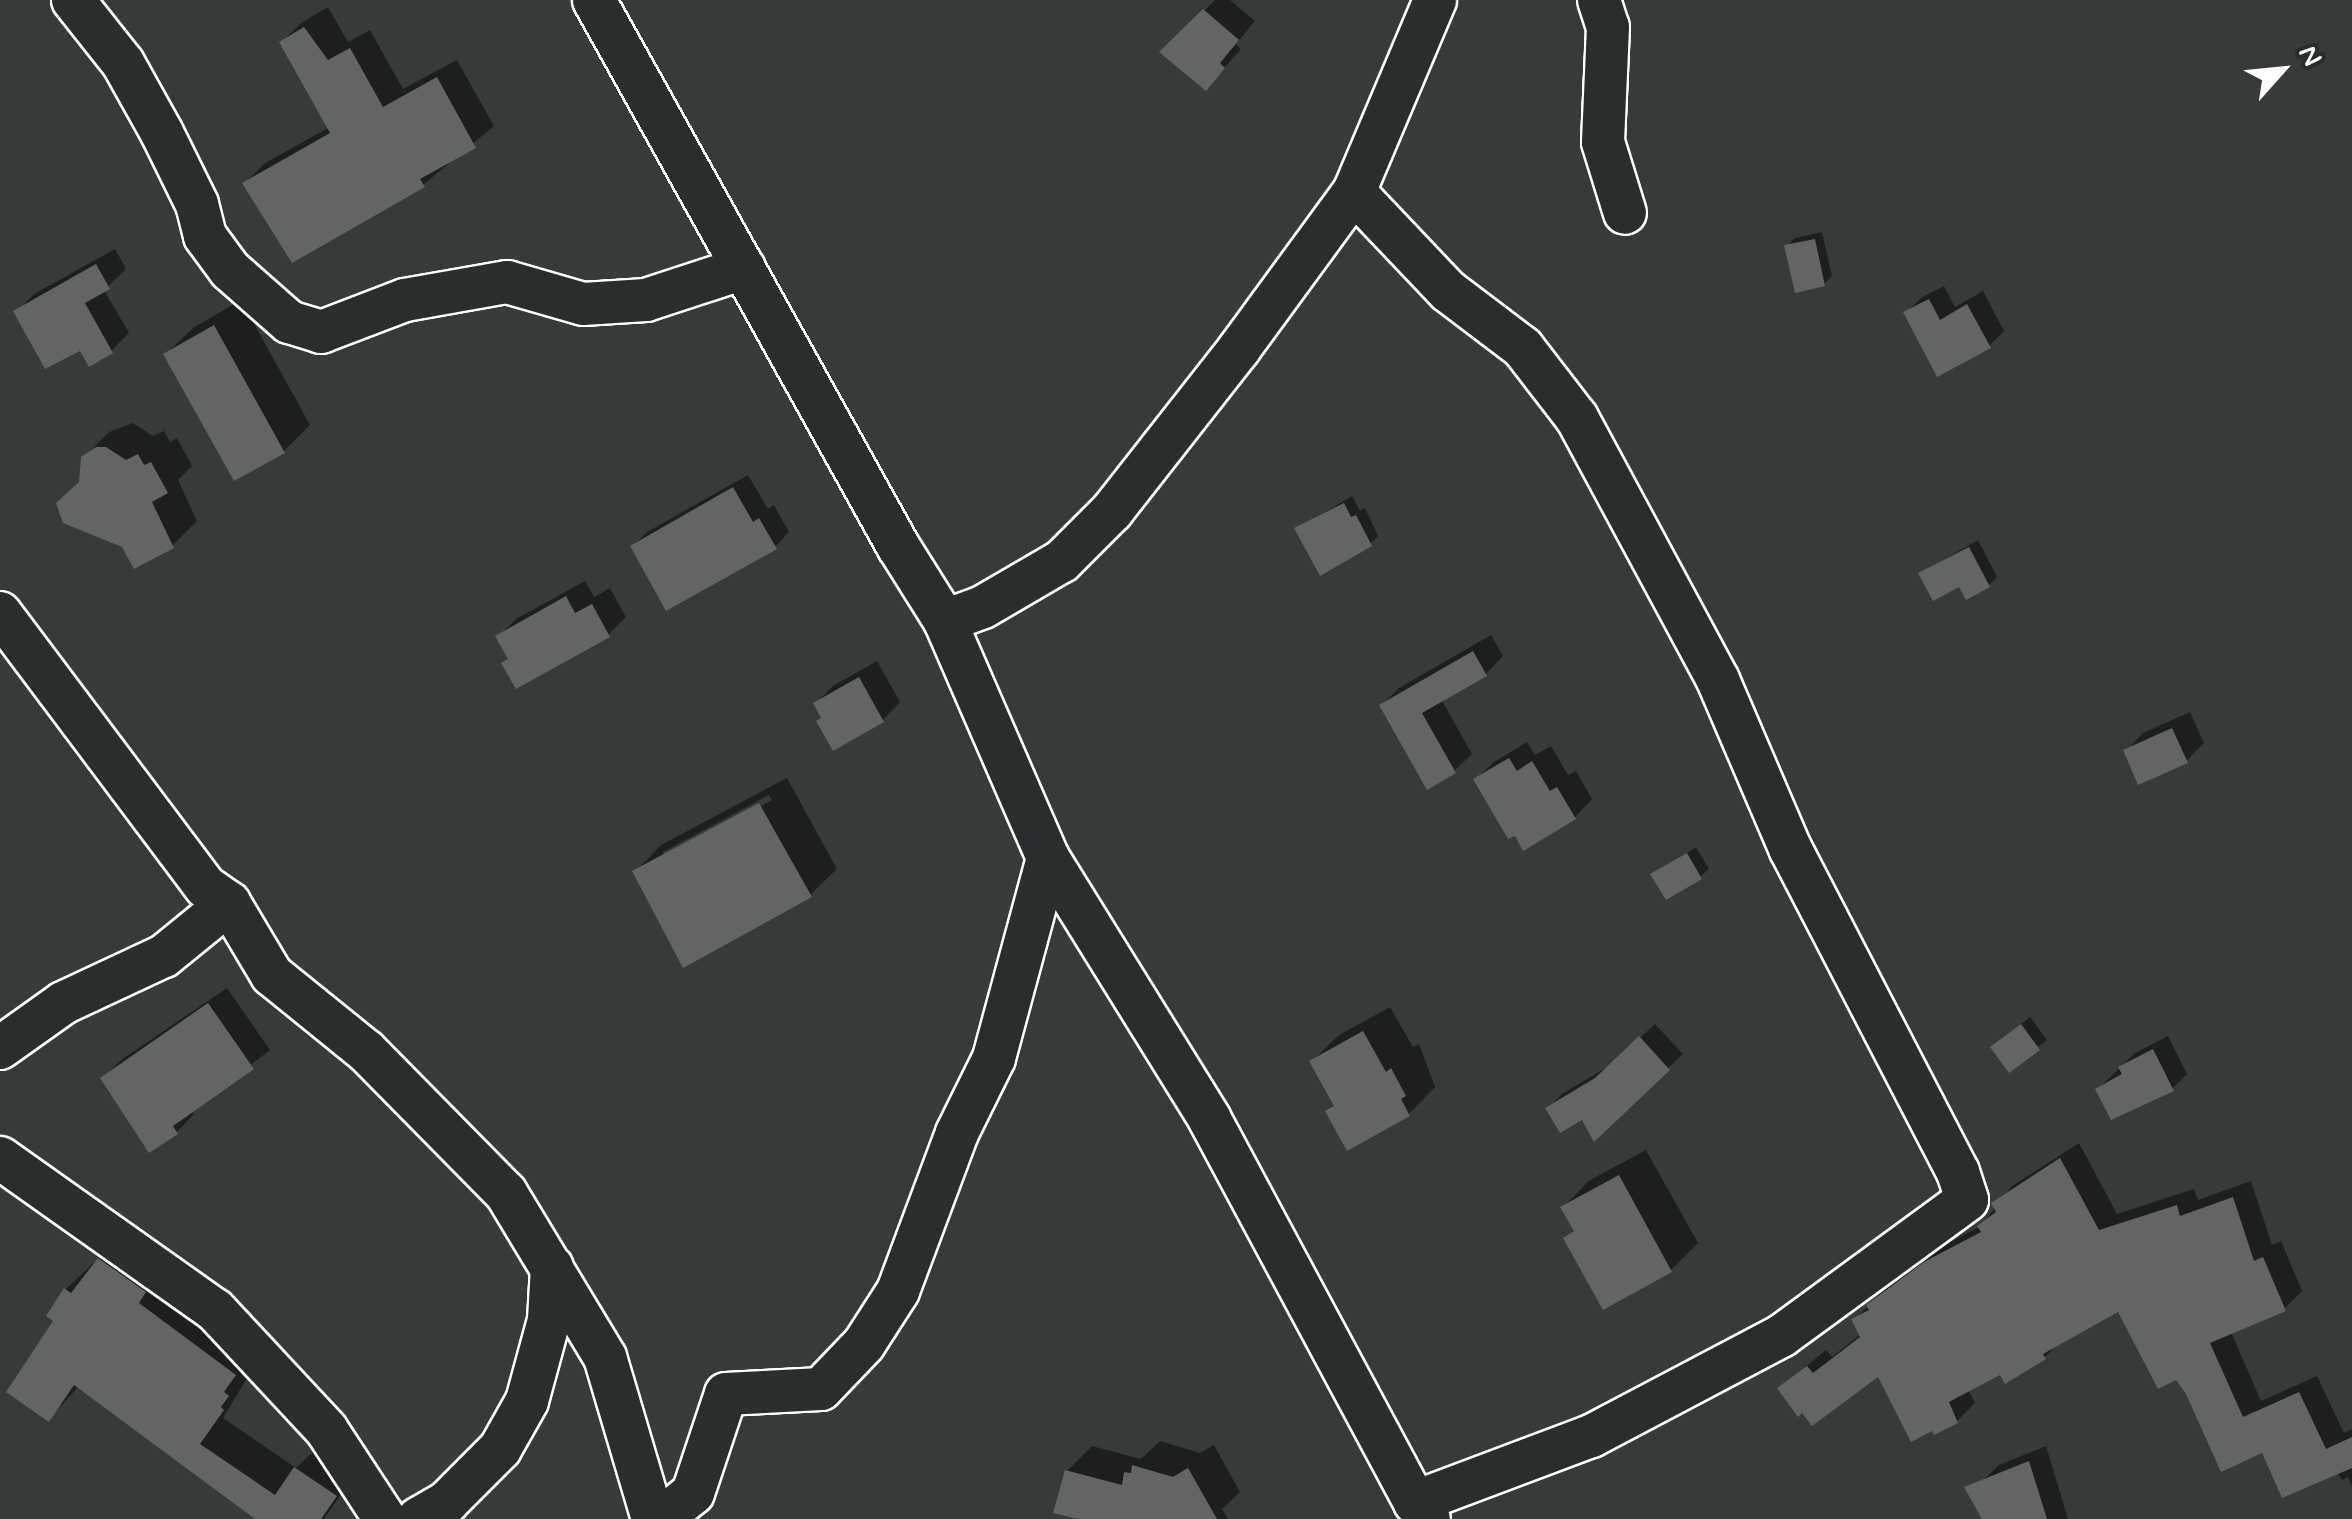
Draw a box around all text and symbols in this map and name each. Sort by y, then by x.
north arrow [2232,20,2332,120]
text: N [2288,39,2330,73]

